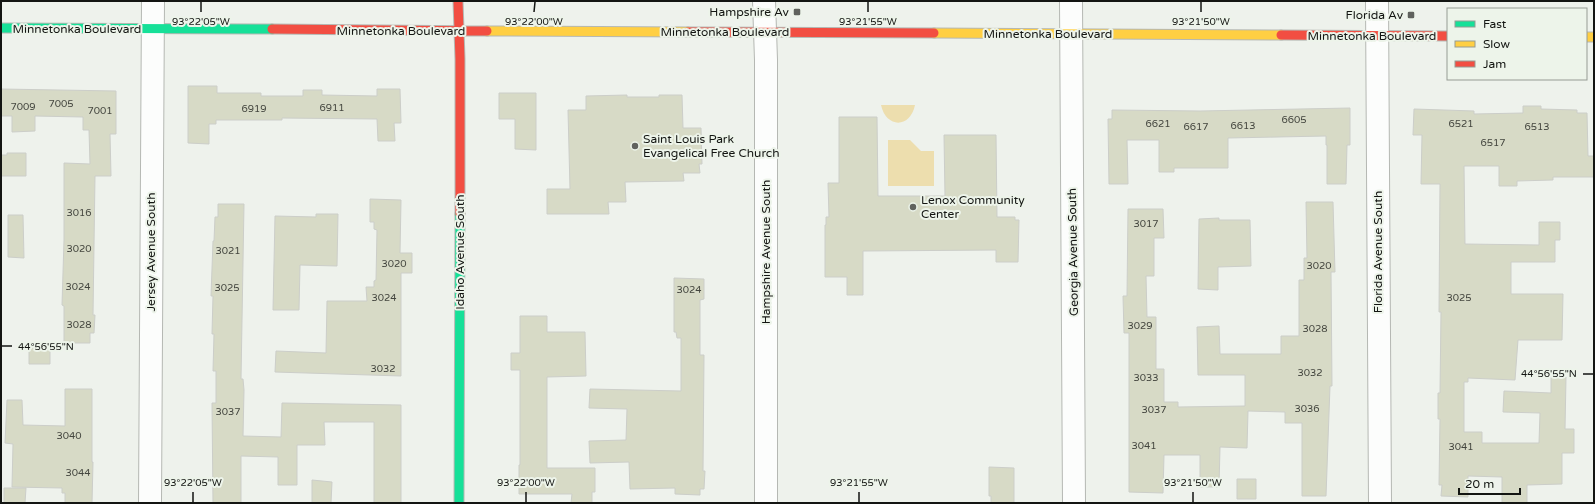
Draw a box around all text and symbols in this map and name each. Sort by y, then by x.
place label: Hampshire Av [709,5,790,19]
marker: Hampshire Av [792,7,802,17]
place label: Florida Av [1346,8,1404,22]
legend [1447,8,1587,80]
marker: Florida Av [1406,10,1416,20]
text: 93°22'05"W [172,16,230,28]
text: 93°22'00"W [505,16,563,28]
text: 93°21'55"W [839,16,897,28]
text: 93°21'50"W [1172,16,1230,28]
text: Fast [1483,17,1507,31]
street label: Minnetonka Boulevard [13,22,141,36]
street label: Minnetonka Boulevard [337,24,465,38]
street label: Minnetonka Boulevard [661,25,789,39]
street label: Minnetonka Boulevard [984,27,1112,41]
street label: Minnetonka Boulevard [1308,29,1436,43]
text: Slow [1483,37,1510,51]
text: Jam [1483,57,1506,71]
house number: 7005 [48,98,74,110]
house number: 7009 [10,101,36,113]
house number: 6911 [319,102,345,114]
house number: 6919 [241,103,267,115]
house number: 7001 [87,105,113,117]
house number: 6605 [1281,114,1307,126]
house number: 6621 [1145,118,1171,130]
house number: 6521 [1448,118,1474,130]
house number: 6613 [1230,120,1256,132]
house number: 6617 [1183,121,1209,133]
house number: 6513 [1524,121,1550,133]
place label: Saint Louis Park Evangelical Free Church [643,132,780,160]
house number: 6517 [1480,137,1506,149]
marker: Saint Louis Park Evangelical Free Church [630,141,640,151]
street label: Hampshire Avenue South [759,180,773,324]
street label: Georgia Avenue South [1065,188,1081,316]
street label: Florida Avenue South [1371,191,1385,313]
street label: Jersey Avenue South [144,193,158,312]
place label: Lenox Community Center [921,193,1025,221]
street label: Idaho Avenue South [453,194,467,310]
marker: Lenox Community Center [908,202,918,212]
house number: 3016 [66,207,92,219]
house number: 3017 [1133,218,1159,230]
house number: 3020 [66,243,92,255]
house number: 3021 [215,245,241,257]
house number: 3020 [381,258,407,270]
house number: 3020 [1306,260,1332,272]
house number: 3024 [65,281,91,293]
house number: 3025 [214,282,240,294]
house number: 3024 [676,284,702,296]
house number: 3024 [371,292,397,304]
house number: 3025 [1446,292,1472,304]
house number: 3028 [66,319,92,331]
house number: 3029 [1127,320,1153,332]
house number: 3028 [1302,323,1328,335]
text: 44°56'55"N [18,341,74,353]
house number: 3032 [370,363,396,375]
house number: 3032 [1297,367,1323,379]
text: 44°56'55"N [1521,368,1577,380]
house number: 3033 [1133,372,1159,384]
house number: 3036 [1294,403,1320,415]
house number: 3037 [1141,404,1167,416]
house number: 3037 [215,406,241,418]
house number: 3040 [56,430,82,442]
house number: 3041 [1131,440,1157,452]
house number: 3041 [1448,441,1474,453]
house number: 3044 [65,467,91,479]
scale bar [1459,470,1520,496]
text: 93°22'05"W [164,477,222,489]
text: 93°22'00"W [497,477,555,489]
text: 93°21'55"W [830,477,888,489]
text: 93°21'50"W [1164,477,1222,489]
text: 20 m [1465,477,1494,491]

